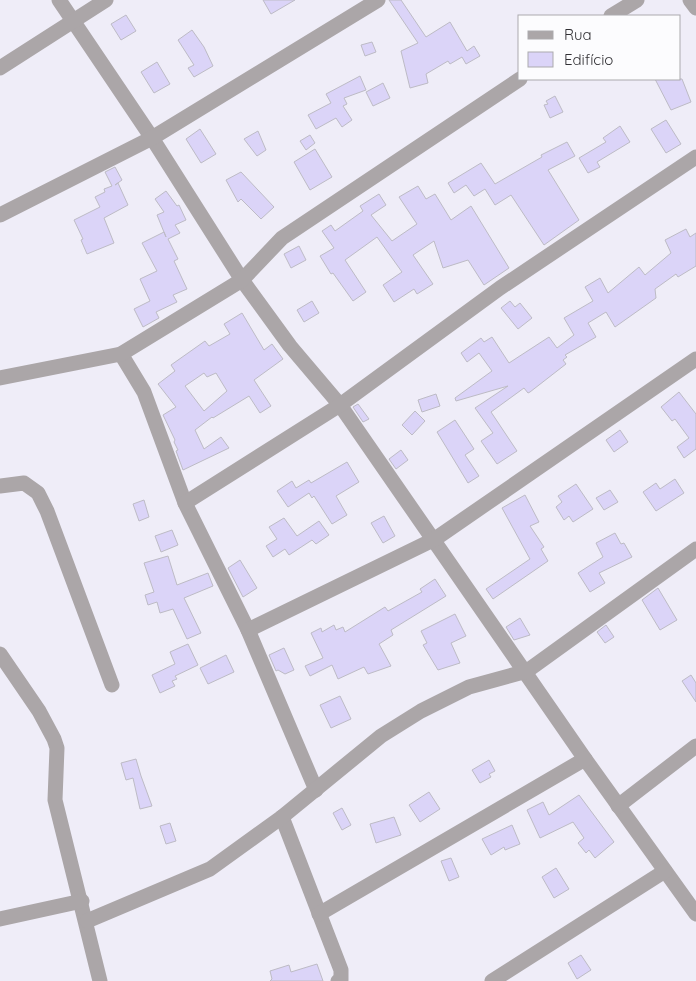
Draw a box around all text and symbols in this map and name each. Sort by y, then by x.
legend [518,15,681,80]
text: Rua [564,25,592,44]
text: Edifício [564,50,613,69]

